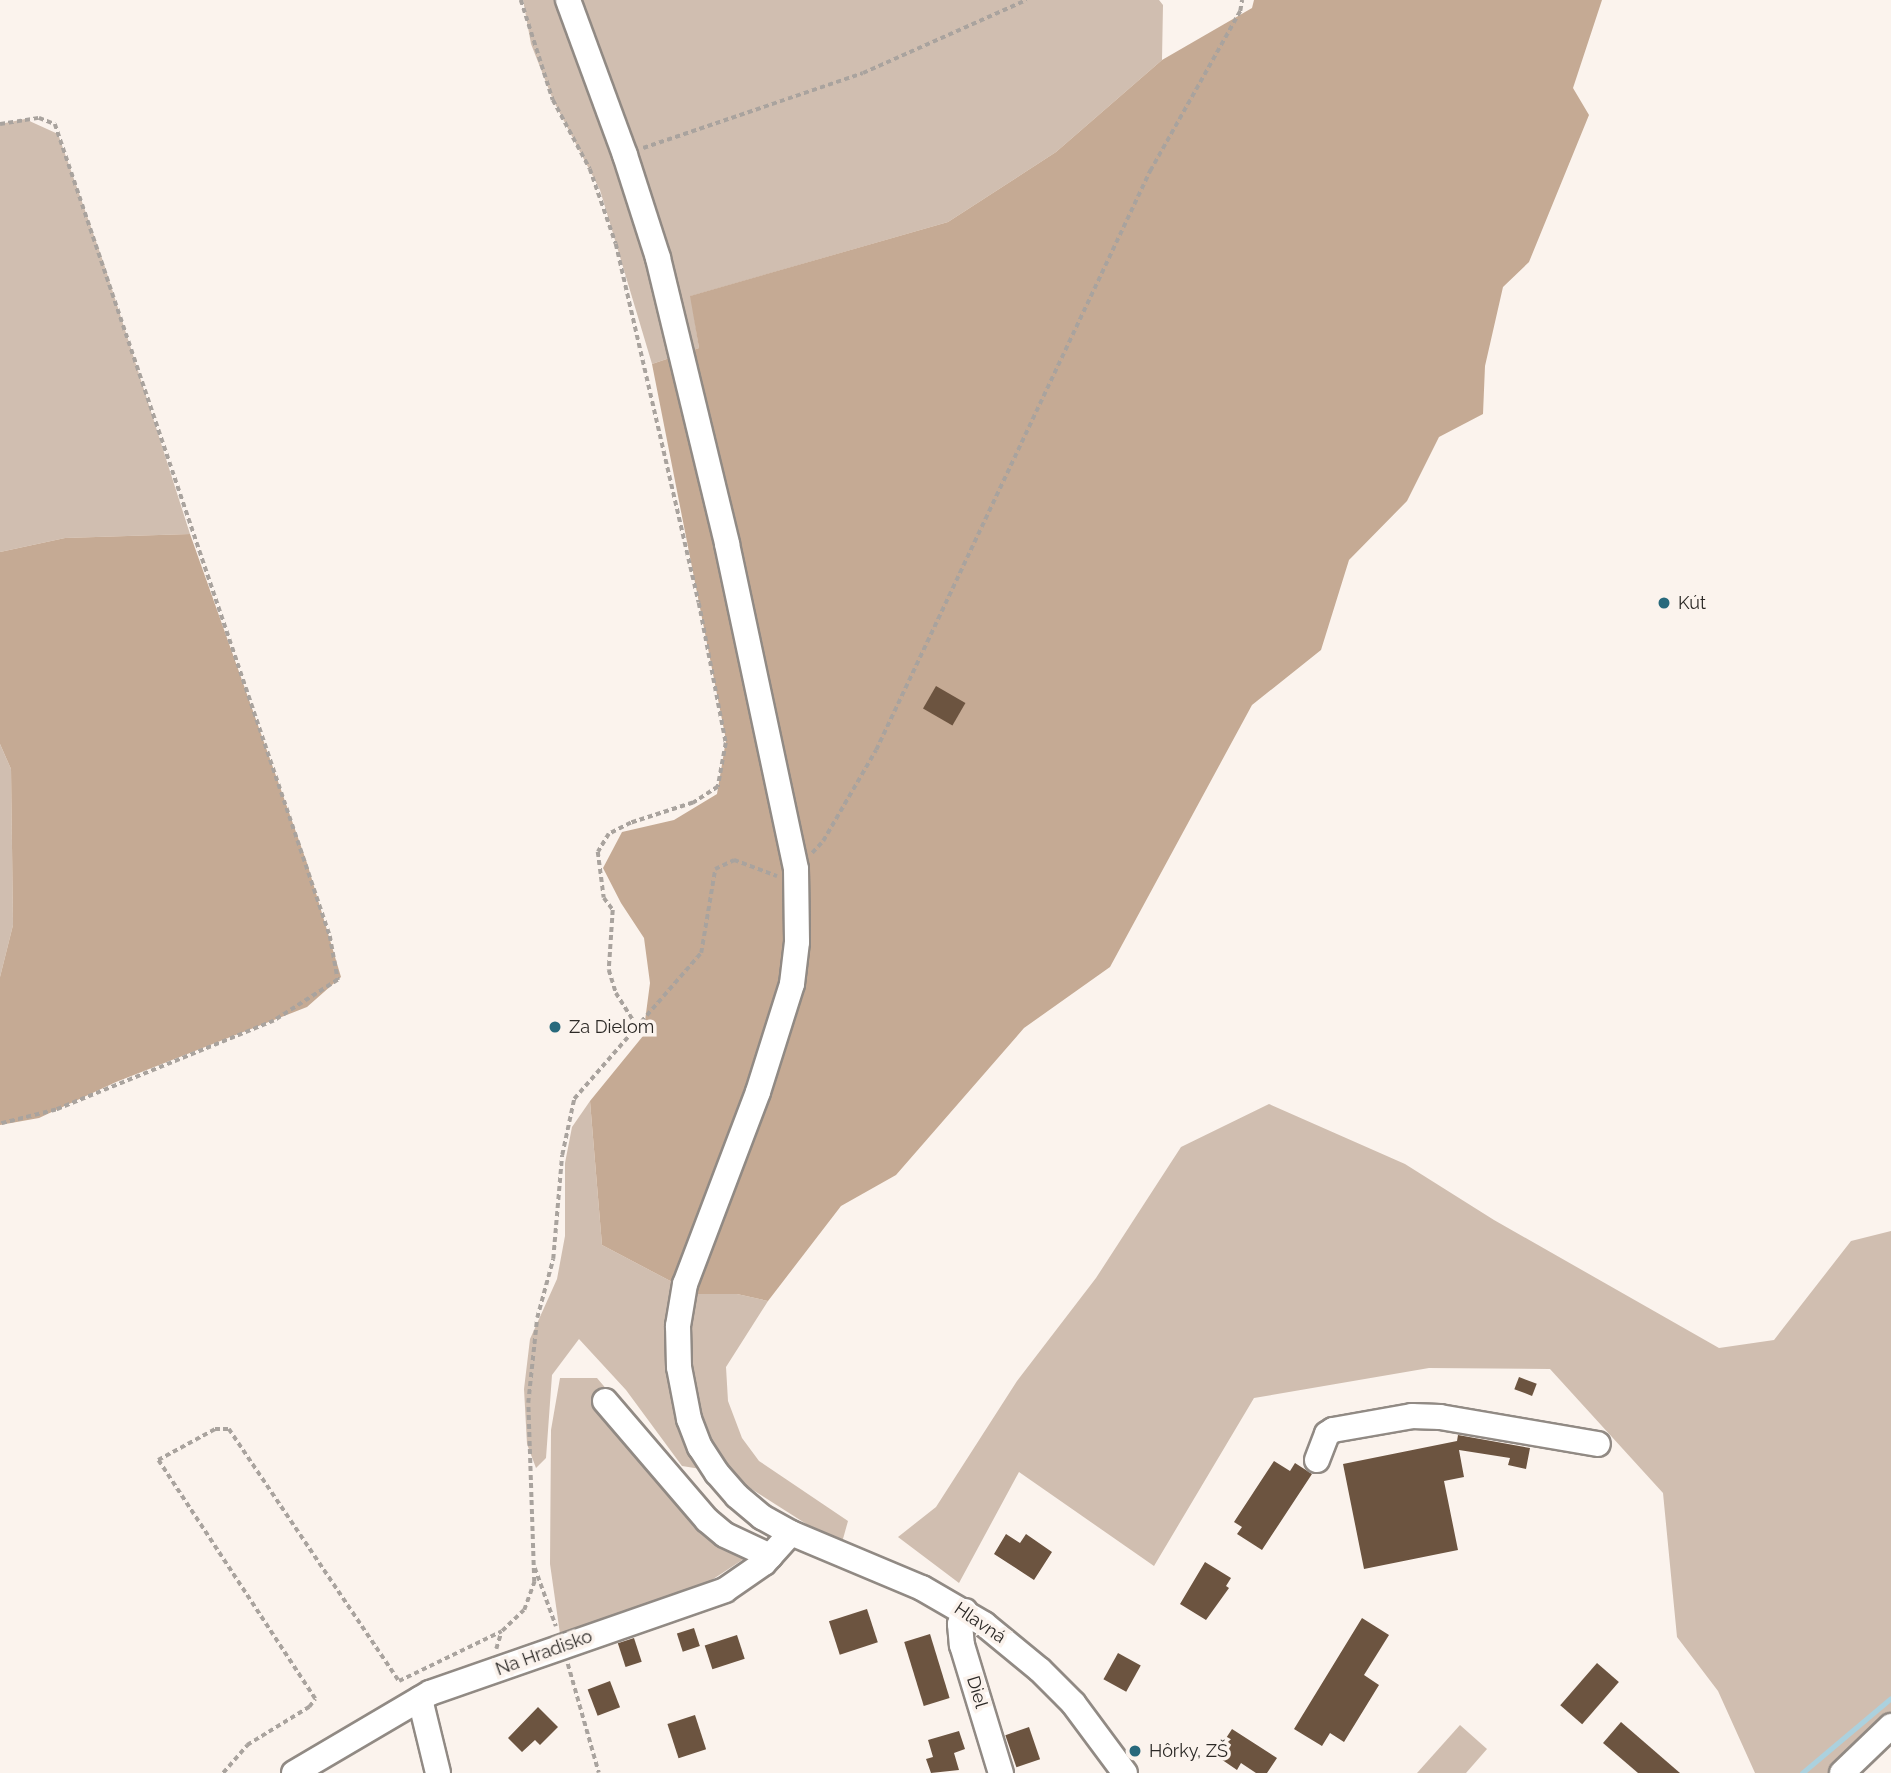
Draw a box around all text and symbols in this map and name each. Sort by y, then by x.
place label: Kút [1678,592,1706,614]
marker: Kút [1656,595,1672,611]
place label: Za Dielom [569,1016,654,1038]
marker: Za Dielom [547,1019,563,1035]
street label: Hlavná [950,1598,1010,1648]
street label: Na Hradisko [493,1626,595,1680]
street label: Diel [962,1673,992,1711]
place label: Hôrky, ZŠ [1149,1740,1228,1762]
marker: Hôrky, ZŠ [1127,1743,1143,1759]

